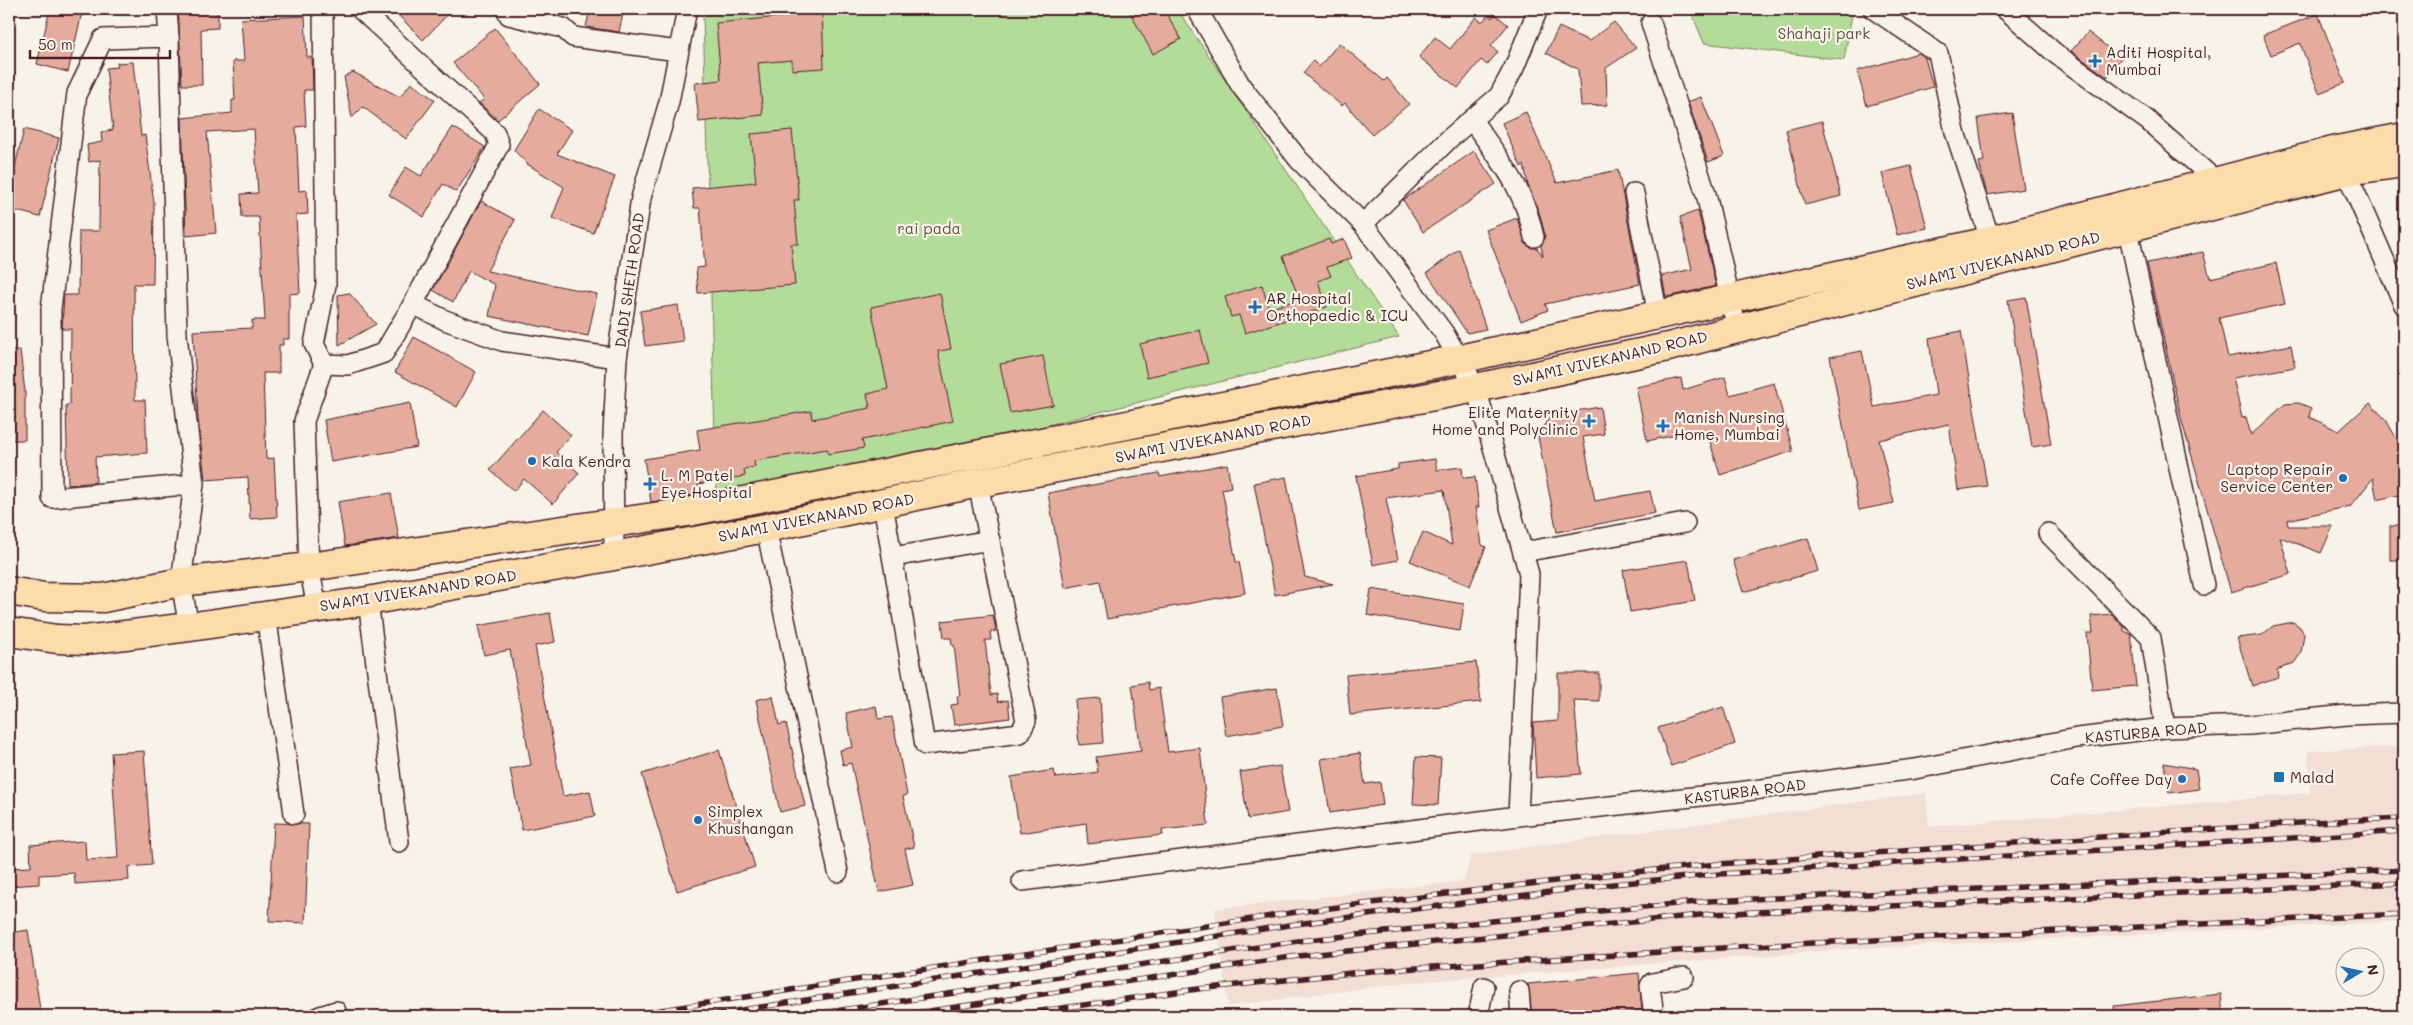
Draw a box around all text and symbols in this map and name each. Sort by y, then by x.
park label: Shahaji park [1778,23,1870,43]
scale bar [30,28,170,60]
text: 50 m [38,34,73,54]
place label: Aditi Hospital, Mumbai [2106,42,2211,79]
marker: Aditi Hospital, Mumbai [2088,54,2102,68]
street label: DADI SHETH ROAD [610,211,648,349]
park label: rai pada [897,218,961,238]
street label: SWAMI VIVEKANAND ROAD [1904,226,2102,294]
place label: AR Hospital Orthopaedic & ICU [1266,288,1408,325]
marker: AR Hospital Orthopaedic & ICU [1248,300,1262,314]
street label: SWAMI VIVEKANAND ROAD [1511,326,1709,390]
place label: Elite Maternity Home and Polyclinic [1432,402,1578,439]
place label: Manish Nursing Home, Mumbai [1674,407,1785,444]
street label: SWAMI VIVEKANAND ROAD [1113,409,1313,467]
marker: Elite Maternity Home and Polyclinic [1582,414,1596,428]
marker: Manish Nursing Home, Mumbai [1656,419,1670,433]
place label: Kala Kendra [542,451,631,471]
marker: Kala Kendra [526,455,538,467]
place label: Laptop Repair Service Center [2221,459,2333,496]
place label: L. M Patel Eye Hospital [661,465,752,502]
marker: Laptop Repair Service Center [2337,472,2349,484]
marker: L. M Patel Eye Hospital [643,477,657,491]
street label: SWAMI VIVEKANAND ROAD [716,488,916,546]
street label: SWAMI VIVEKANAND ROAD [318,565,518,615]
street label: KASTURBA ROAD [2084,717,2208,747]
place label: Malad [2290,767,2334,787]
place label: Cafe Coffee Day [2050,769,2172,789]
marker: Malad [2272,770,2286,784]
marker: Cafe Coffee Day [2176,773,2188,785]
street label: KASTURBA ROAD [1683,774,1807,808]
place label: Simplex Khushangan [708,801,794,838]
marker: Simplex Khushangan [692,814,704,826]
north arrow [2336,948,2386,998]
text: N [2363,963,2384,977]

